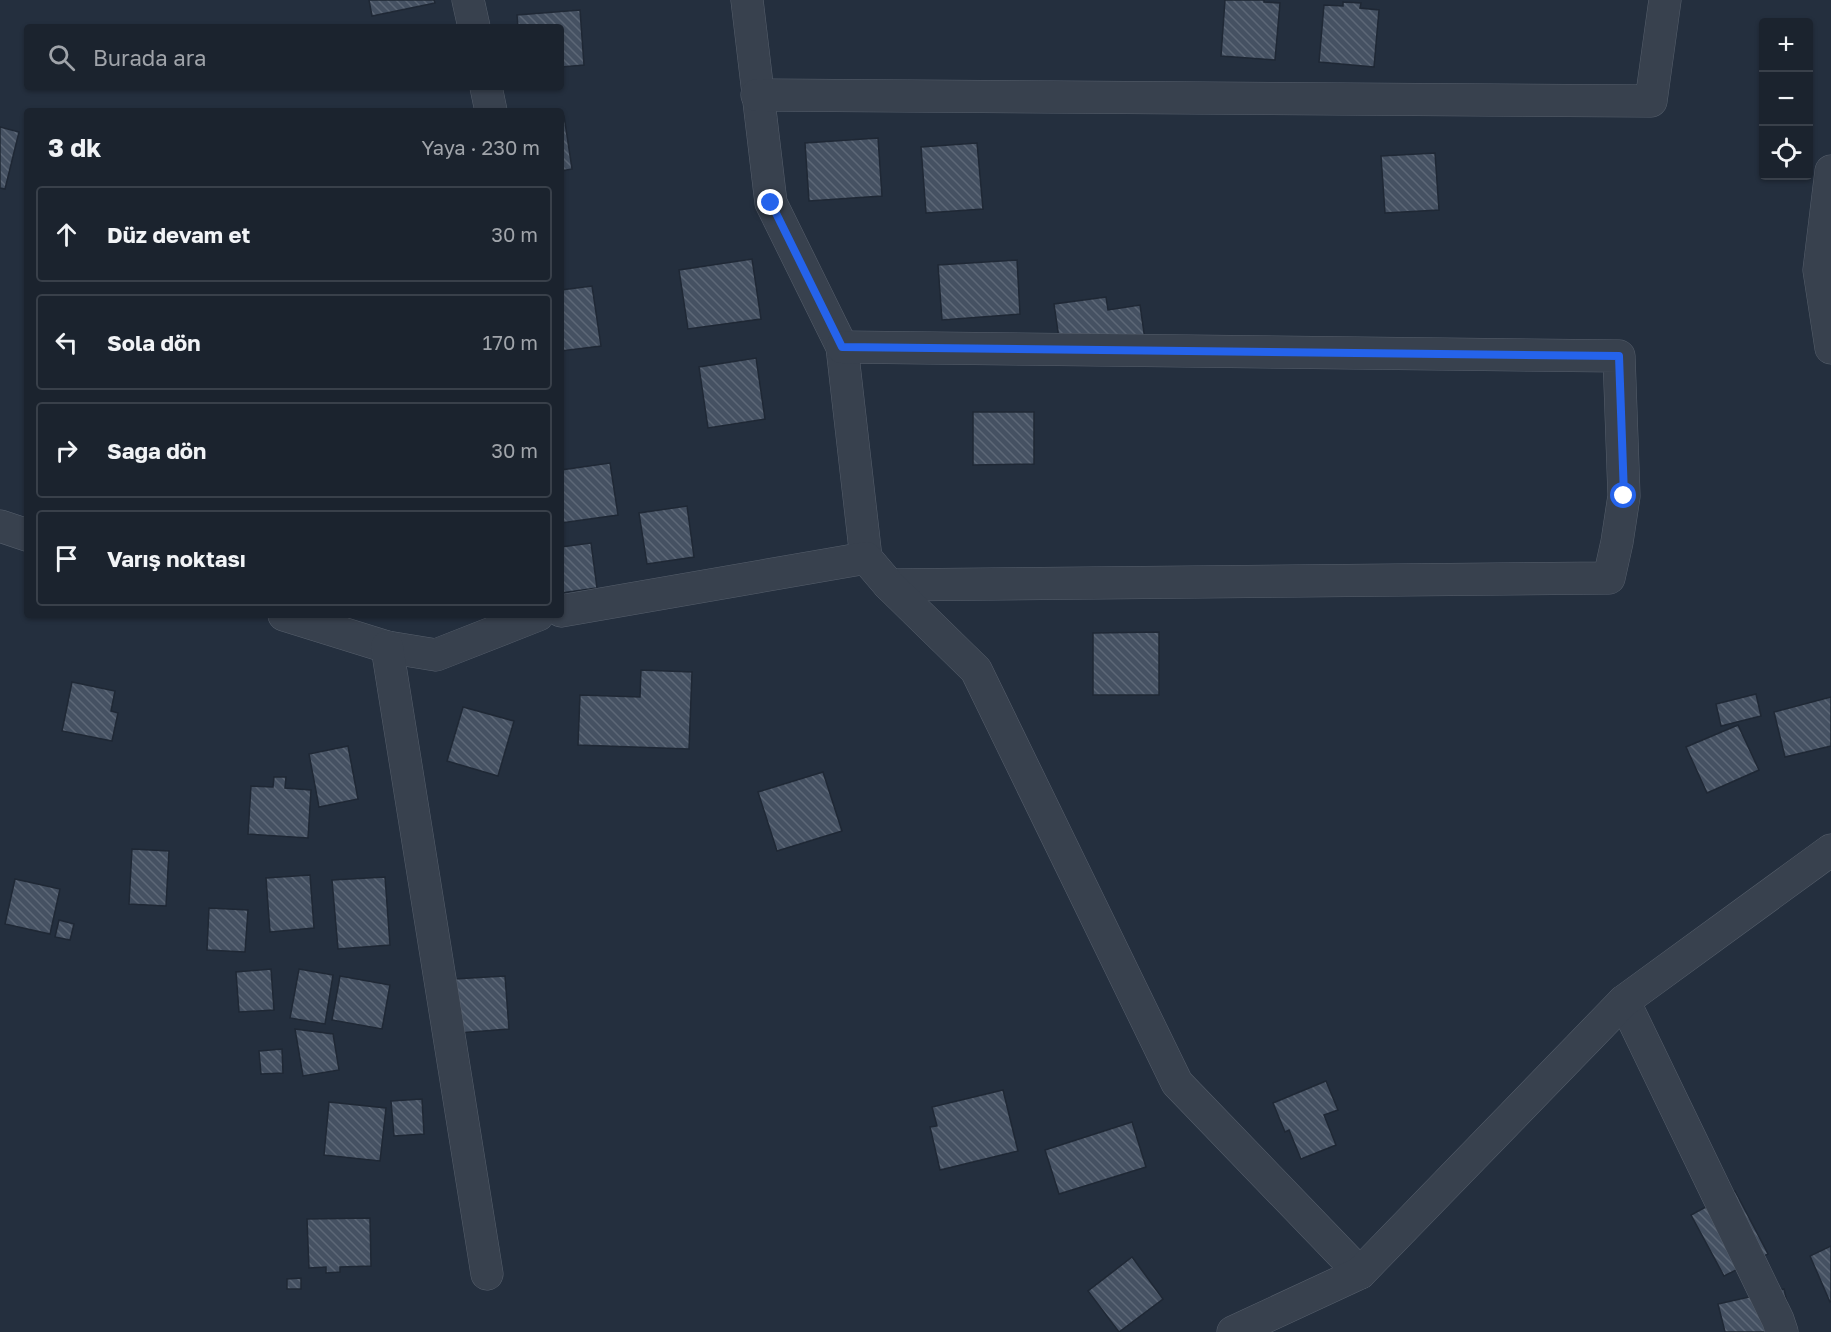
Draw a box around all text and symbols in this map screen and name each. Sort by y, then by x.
map controls [1759,18,1813,180]
button: + [1759,18,1813,72]
search box [24,24,564,90]
icon: search [45,41,78,74]
text: Burada ara [93,44,207,71]
button: − [1759,72,1813,126]
button: locate [1759,126,1813,180]
text: 3 dk [48,132,101,163]
text: Yaya · 230 m [422,135,540,159]
route end [757,189,783,215]
icon: ahead [50,218,83,251]
text: Düz devam et [107,221,250,248]
text: 30 m [491,222,538,246]
icon: left [50,326,83,359]
text: Sola dön [107,329,201,356]
text: 170 m [483,330,538,354]
icon: right [50,434,83,467]
text: Sağa dön [107,437,206,464]
text: 30 m [491,438,538,462]
route start [1610,482,1636,508]
icon: arrive [50,542,83,575]
text: Varış noktası [107,545,246,572]

